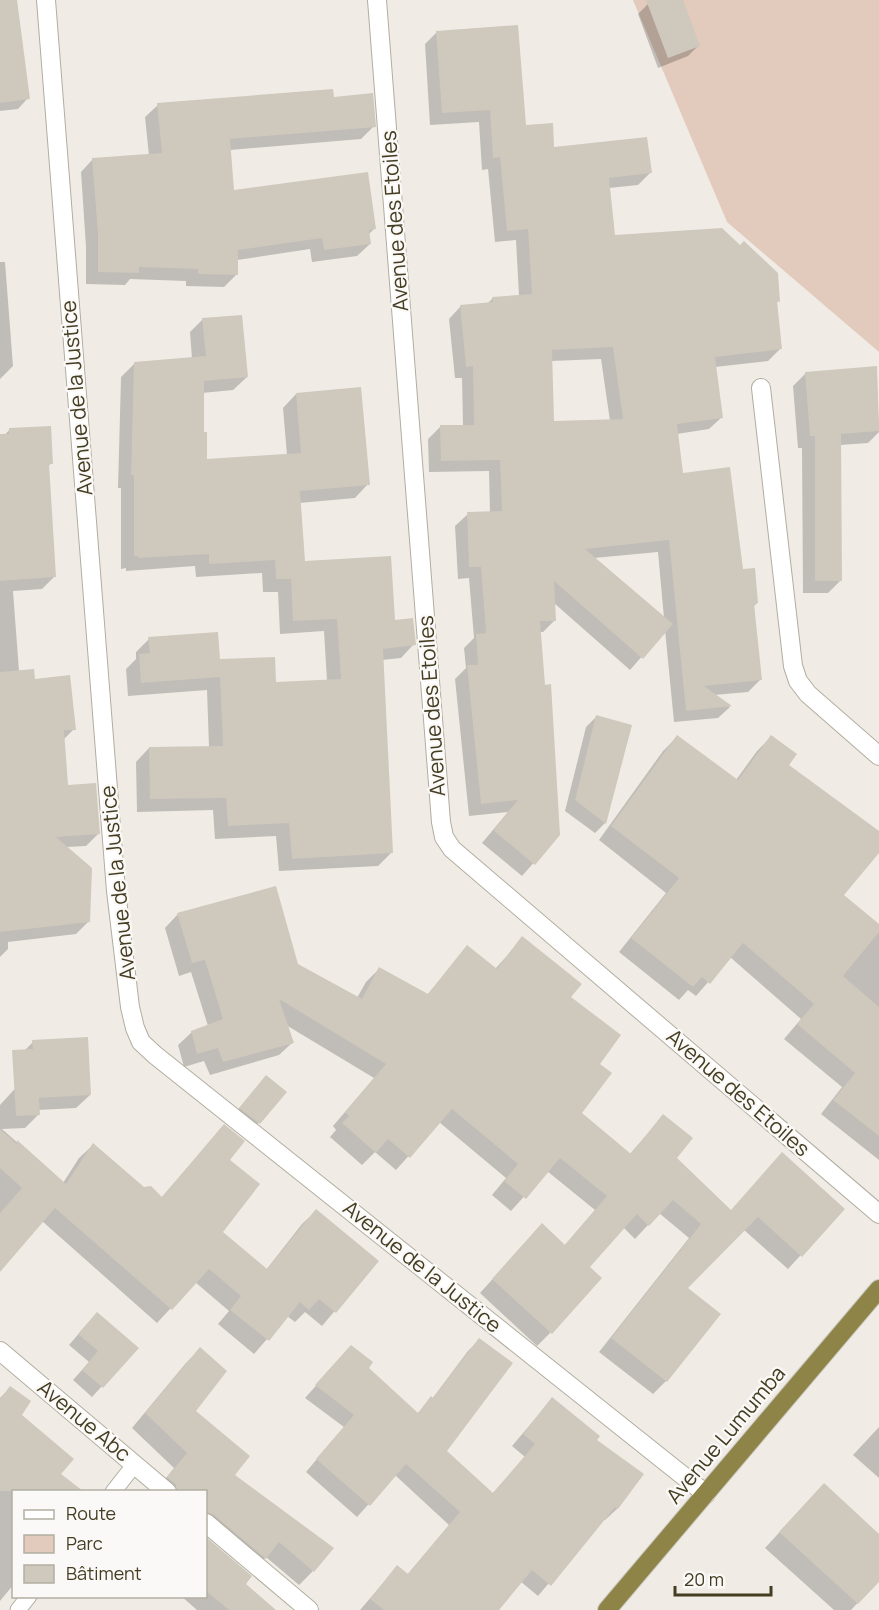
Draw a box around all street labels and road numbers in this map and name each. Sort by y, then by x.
street label: Avenue des Etoiles [374,130,414,313]
street label: Avenue de la Justice [54,299,98,497]
street label: Avenue des Etoiles [411,615,451,798]
street label: Avenue de la Justice [93,784,141,982]
street label: Avenue des Etoiles [661,1022,816,1162]
street label: Avenue de la Justice [338,1194,508,1339]
street label: Avenue Lumumba [659,1360,791,1509]
street label: Avenue Abc [32,1373,137,1467]

